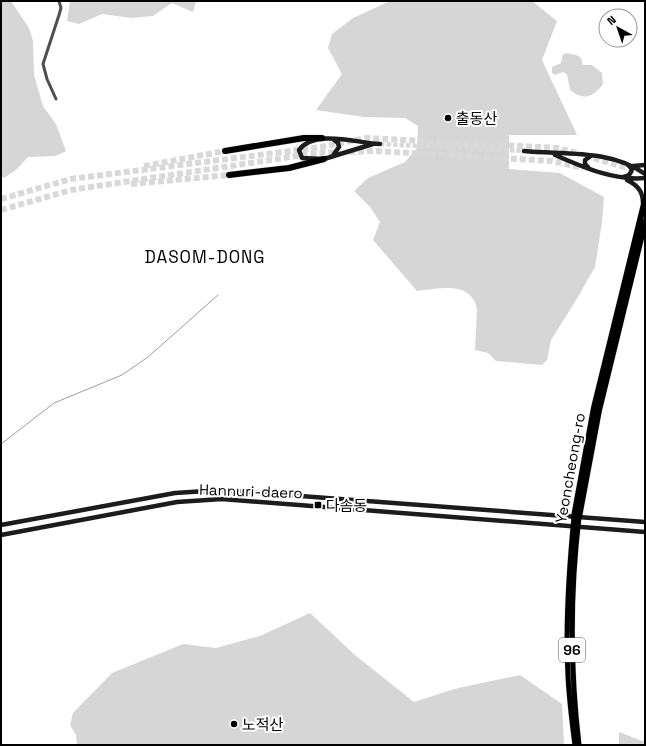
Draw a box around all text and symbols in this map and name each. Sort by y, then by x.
north arrow [598,8,638,48]
text: N [604,13,619,28]
place label: 출동산 [456,109,498,128]
marker: 출동산 [443,113,453,123]
district label: DASOM-DONG [144,246,266,268]
street label: Yeoncheong-ro [551,411,589,525]
street label: Hannuri-daero [199,480,303,502]
place label: 다솜동 [326,496,367,515]
marker: 다솜동 [313,500,323,510]
road number: 96 [559,638,585,662]
place label: 노적산 [242,715,284,734]
marker: 노적산 [229,719,239,729]

